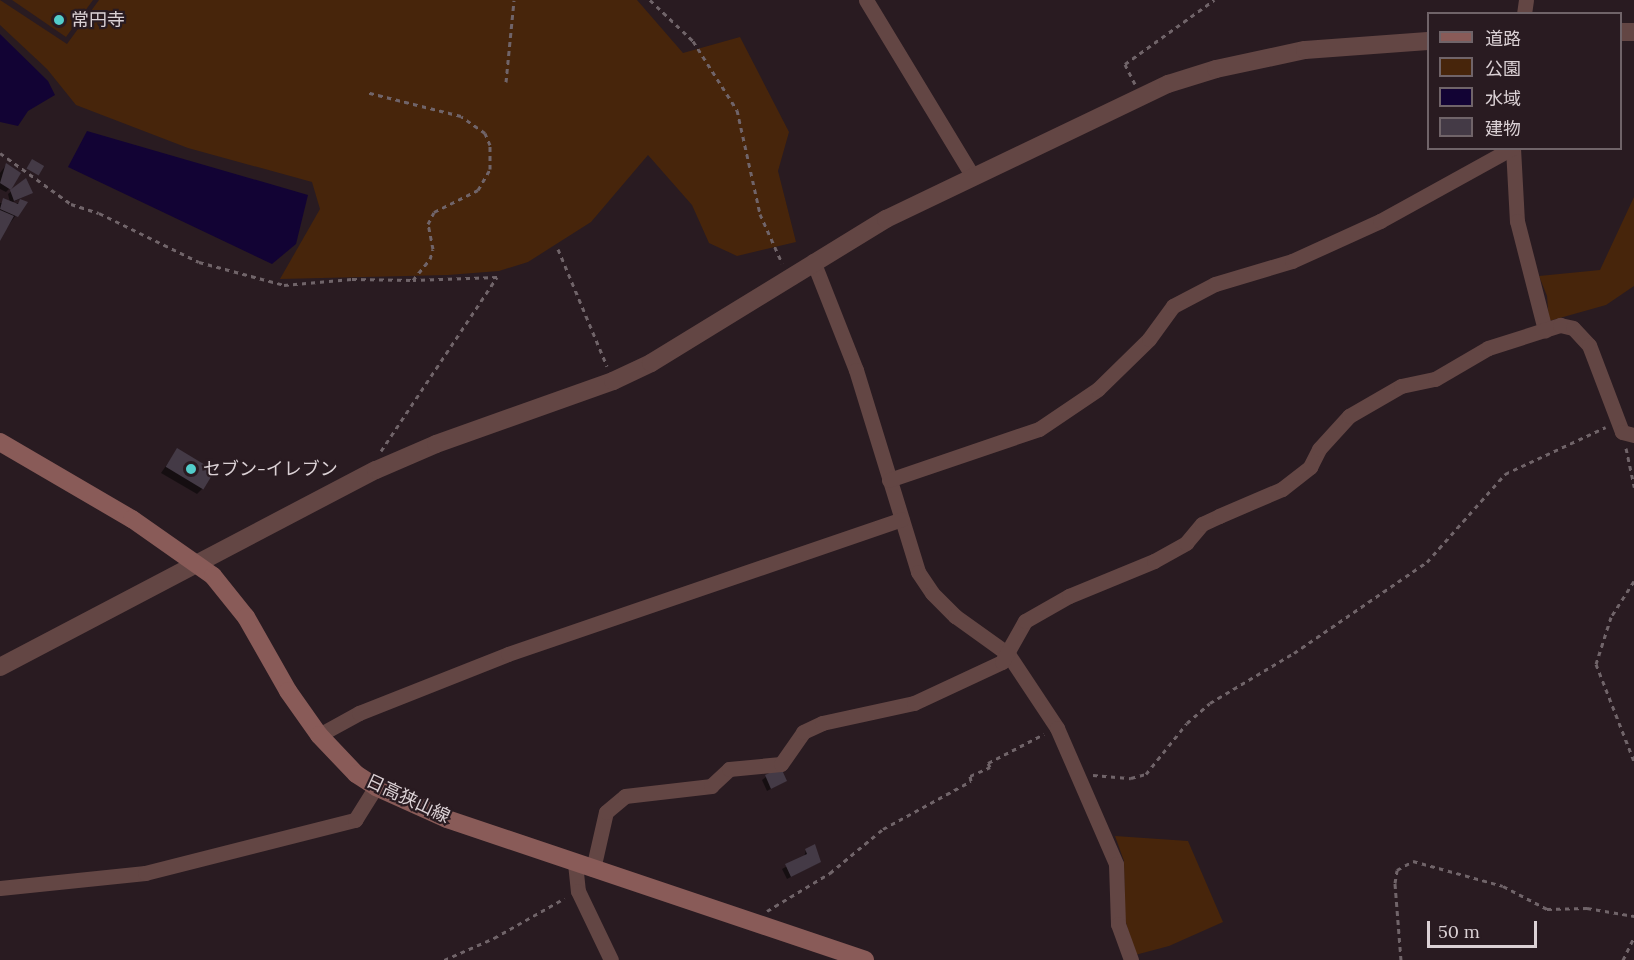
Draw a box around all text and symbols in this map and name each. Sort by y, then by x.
place label: 常円寺 [71,9,125,31]
legend [1427,12,1622,150]
marker: 常円寺 [52,13,66,27]
text: 道路 [1485,27,1521,50]
text: 公園 [1485,57,1521,80]
text: 水域 [1485,87,1521,110]
text: 建物 [1485,117,1521,140]
place label: セブン-イレブン [203,458,338,480]
marker: セブン-イレブン [184,462,198,476]
street label: 日高狭山線 [363,770,453,828]
scale bar [1430,909,1540,947]
text: 50 m [1438,920,1480,943]

